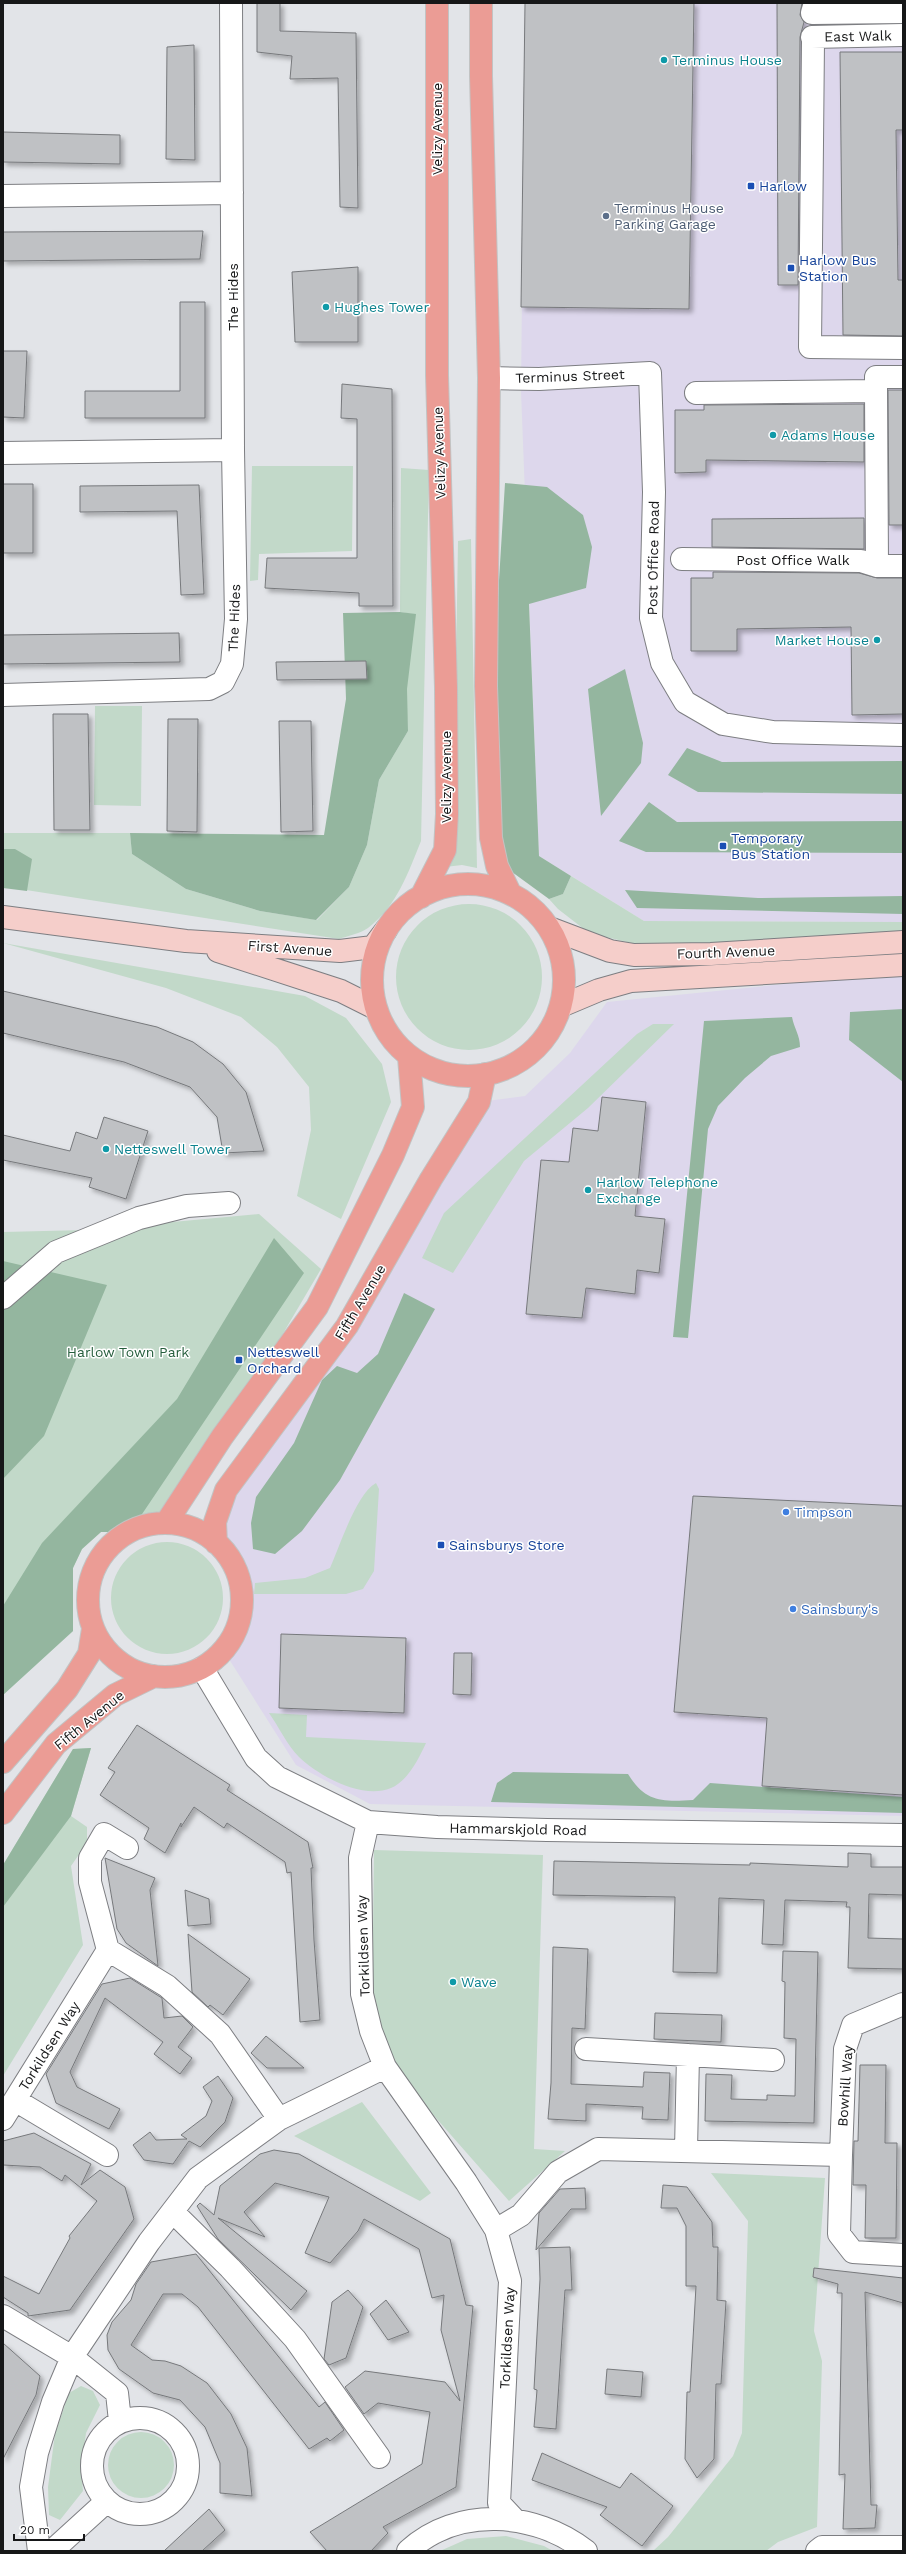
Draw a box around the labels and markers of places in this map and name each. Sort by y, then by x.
place label: Terminus House [672,52,782,68]
marker: Terminus House [659,55,669,65]
place label: Harlow [759,178,807,194]
marker: Harlow [746,181,756,191]
place label: Terminus House Parking Garage [614,200,724,232]
marker: Terminus House Parking Garage [601,211,611,221]
place label: Harlow Bus Station [799,252,877,284]
marker: Harlow Bus Station [786,263,796,273]
place label: Hughes Tower [334,299,429,315]
marker: Hughes Tower [321,302,331,312]
place label: Adams House [781,427,875,443]
marker: Adams House [768,430,778,440]
place label: Market House [775,632,869,648]
marker: Market House [872,635,882,645]
place label: Temporary Bus Station [731,830,810,862]
marker: Temporary Bus Station [718,841,728,851]
place label: Netteswell Tower [114,1141,231,1157]
marker: Netteswell Tower [101,1144,111,1154]
place label: Harlow Telephone Exchange [596,1174,718,1206]
marker: Harlow Telephone Exchange [583,1185,593,1195]
place label: Netteswell Orchard [247,1344,320,1376]
marker: Netteswell Orchard [234,1355,244,1365]
place label: Timpson [794,1504,853,1520]
marker: Timpson [781,1507,791,1517]
place label: Sainsburys Store [449,1537,565,1553]
marker: Sainsburys Store [436,1540,446,1550]
place label: Sainsbury's [801,1601,878,1617]
marker: Sainsbury's [788,1604,798,1614]
place label: Wave [461,1974,497,1990]
marker: Wave [448,1977,458,1987]

